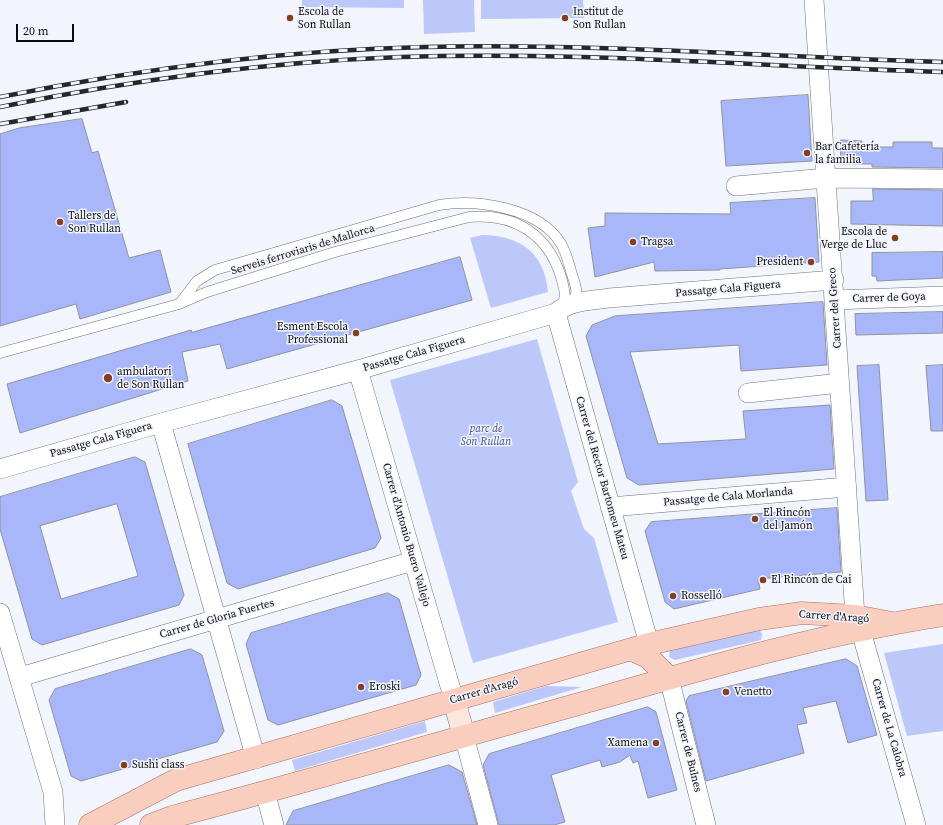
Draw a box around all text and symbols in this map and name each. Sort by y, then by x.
place label: Escola de Son Rullan [298,5,351,31]
place label: Institut de Son Rullan [573,5,626,31]
marker: Escola de Son Rullan [285,13,295,23]
marker: Institut de Son Rullan [560,13,570,23]
scale bar [18,16,76,42]
text: 20 m [23,23,49,39]
place label: Bar Cafetería la familia [815,140,879,166]
marker: Bar Cafetería la familia [802,148,812,158]
place label: Tallers de Son Rullan [68,209,121,235]
marker: Tallers de Son Rullan [55,217,65,227]
street label: Serveis ferroviaris de Mallorca [230,222,376,278]
place label: Escola de Verge de Lluc [821,225,887,251]
marker: Escola de Verge de Lluc [890,233,900,243]
place label: Tragsa [641,235,673,249]
marker: Tragsa [628,237,638,247]
place label: President [756,255,803,269]
marker: President [806,257,816,267]
street label: Carrer del Greco [826,267,844,349]
street label: Passatge Cala Figuera [675,278,781,300]
street label: Carrer de Goya [852,290,926,306]
place label: Esment Escola Professional [277,320,348,346]
marker: Esment Escola Professional [351,328,361,338]
street label: Passatge Cala Figuera [361,333,467,375]
place label: ambulatori de Son Rullan [117,365,184,391]
marker: ambulatori de Son Rullan [102,372,114,384]
street label: Carrer del Rector Bartomeu Mateu [572,395,632,561]
street label: Passatge Cala Figuera [48,419,154,461]
park label: parc de Son Rullan [461,422,511,448]
street label: Carrer d'Antonio Buero Vallejo [379,462,433,608]
street label: Passatge de Cala Morlanda [663,485,793,509]
place label: El Rincón del Jamón [763,506,813,532]
marker: El Rincón del Jamón [750,514,760,524]
place label: El Rincón de Cai [771,573,851,587]
marker: El Rincón de Cai [758,575,768,585]
place label: Rosselló [681,589,722,603]
marker: Rosselló [668,591,678,601]
street label: Carrer de Gloria Fuertes [158,596,276,642]
street label: Carrer d'Aragó [798,608,870,626]
street label: Carrer d'Aragó [448,675,520,707]
street label: Carrer de La Calobra [869,677,909,779]
place label: Eroski [369,680,400,694]
marker: Eroski [356,682,366,692]
place label: Venetto [734,685,772,699]
marker: Venetto [721,687,731,697]
street label: Carrer de Bulnes [672,710,704,794]
place label: Xamena [608,736,648,750]
marker: Xamena [651,738,661,748]
place label: Sushi class [132,758,185,772]
marker: Sushi class [119,760,129,770]

